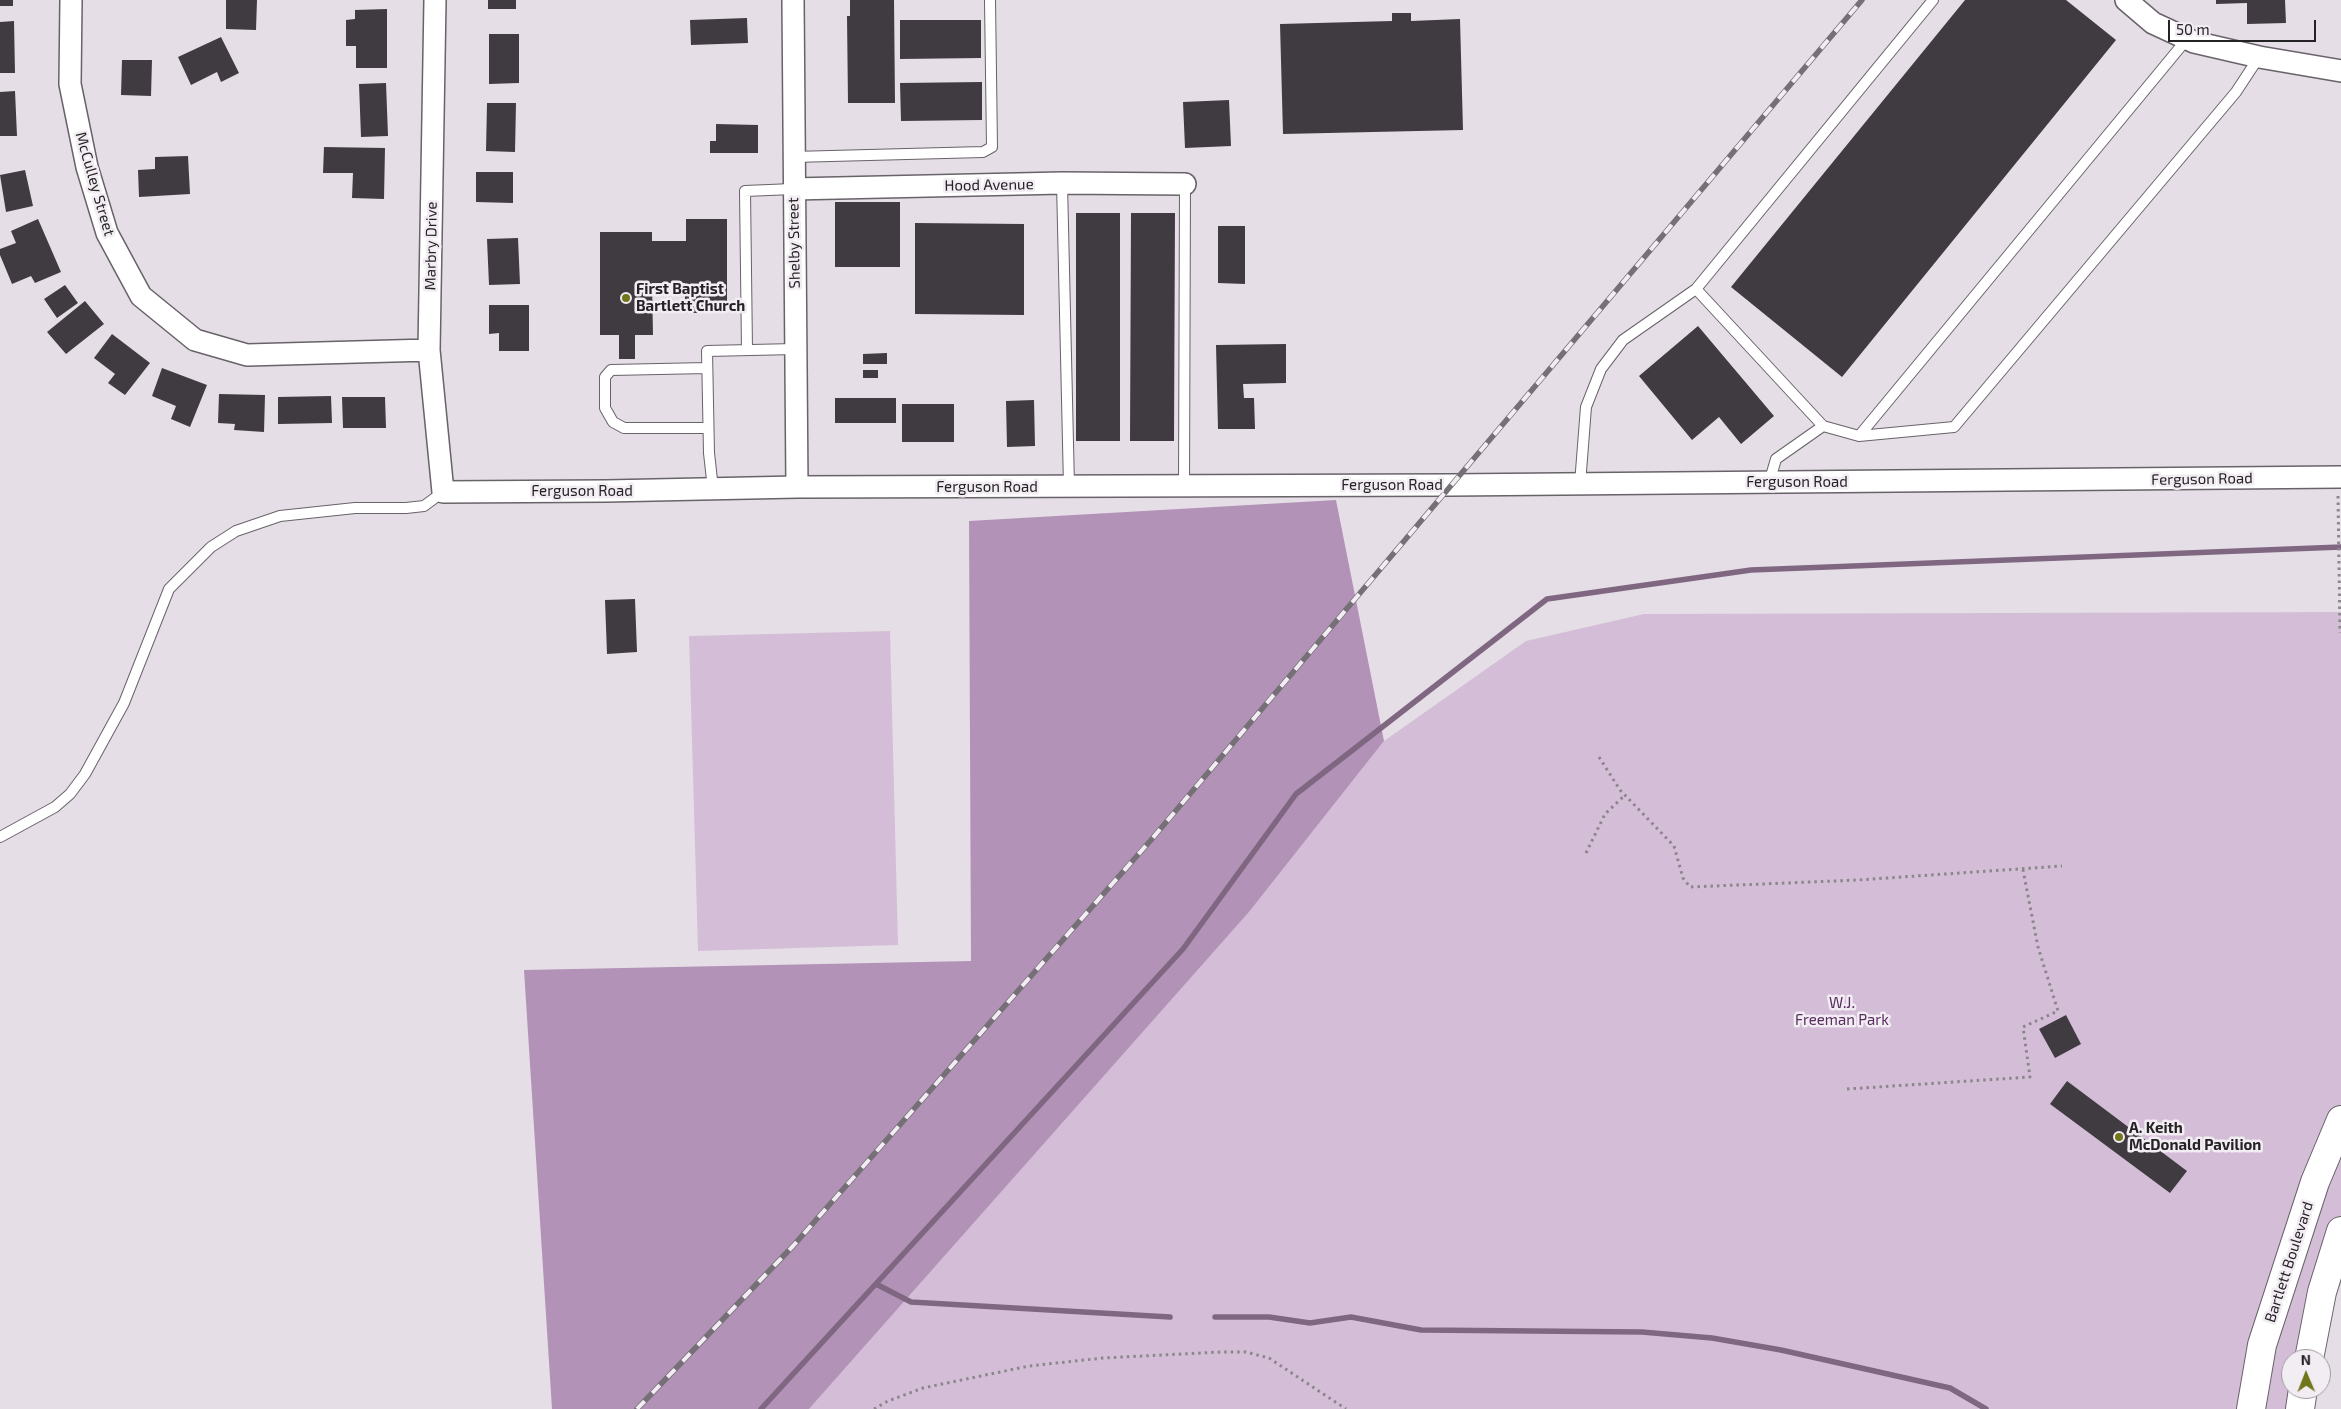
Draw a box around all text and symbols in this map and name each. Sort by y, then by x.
scale bar [2171,10,2318,42]
text: 50 m [2176,20,2210,38]
street label: McCulley Street [72,130,118,238]
street label: Hood Avenue [944,175,1034,195]
street label: Shelby Street [784,197,804,289]
street label: Marbry Drive [421,201,441,291]
place label: First Baptist Bartlett Church [636,280,745,315]
marker: First Baptist Bartlett Church [620,292,632,304]
street label: Ferguson Road [2151,469,2253,489]
street label: Ferguson Road [1746,473,1848,491]
street label: Ferguson Road [1341,476,1443,494]
street label: Ferguson Road [936,478,1038,496]
street label: Ferguson Road [531,482,633,500]
park label: W.J. Freeman Park [1795,994,1889,1029]
place label: A. Keith McDonald Pavilion [2129,1119,2261,1154]
marker: A. Keith McDonald Pavilion [2113,1131,2125,1143]
street label: Bartlett Boulevard [2261,1199,2317,1325]
north arrow [2281,1349,2331,1399]
text: N [2301,1351,2311,1368]

